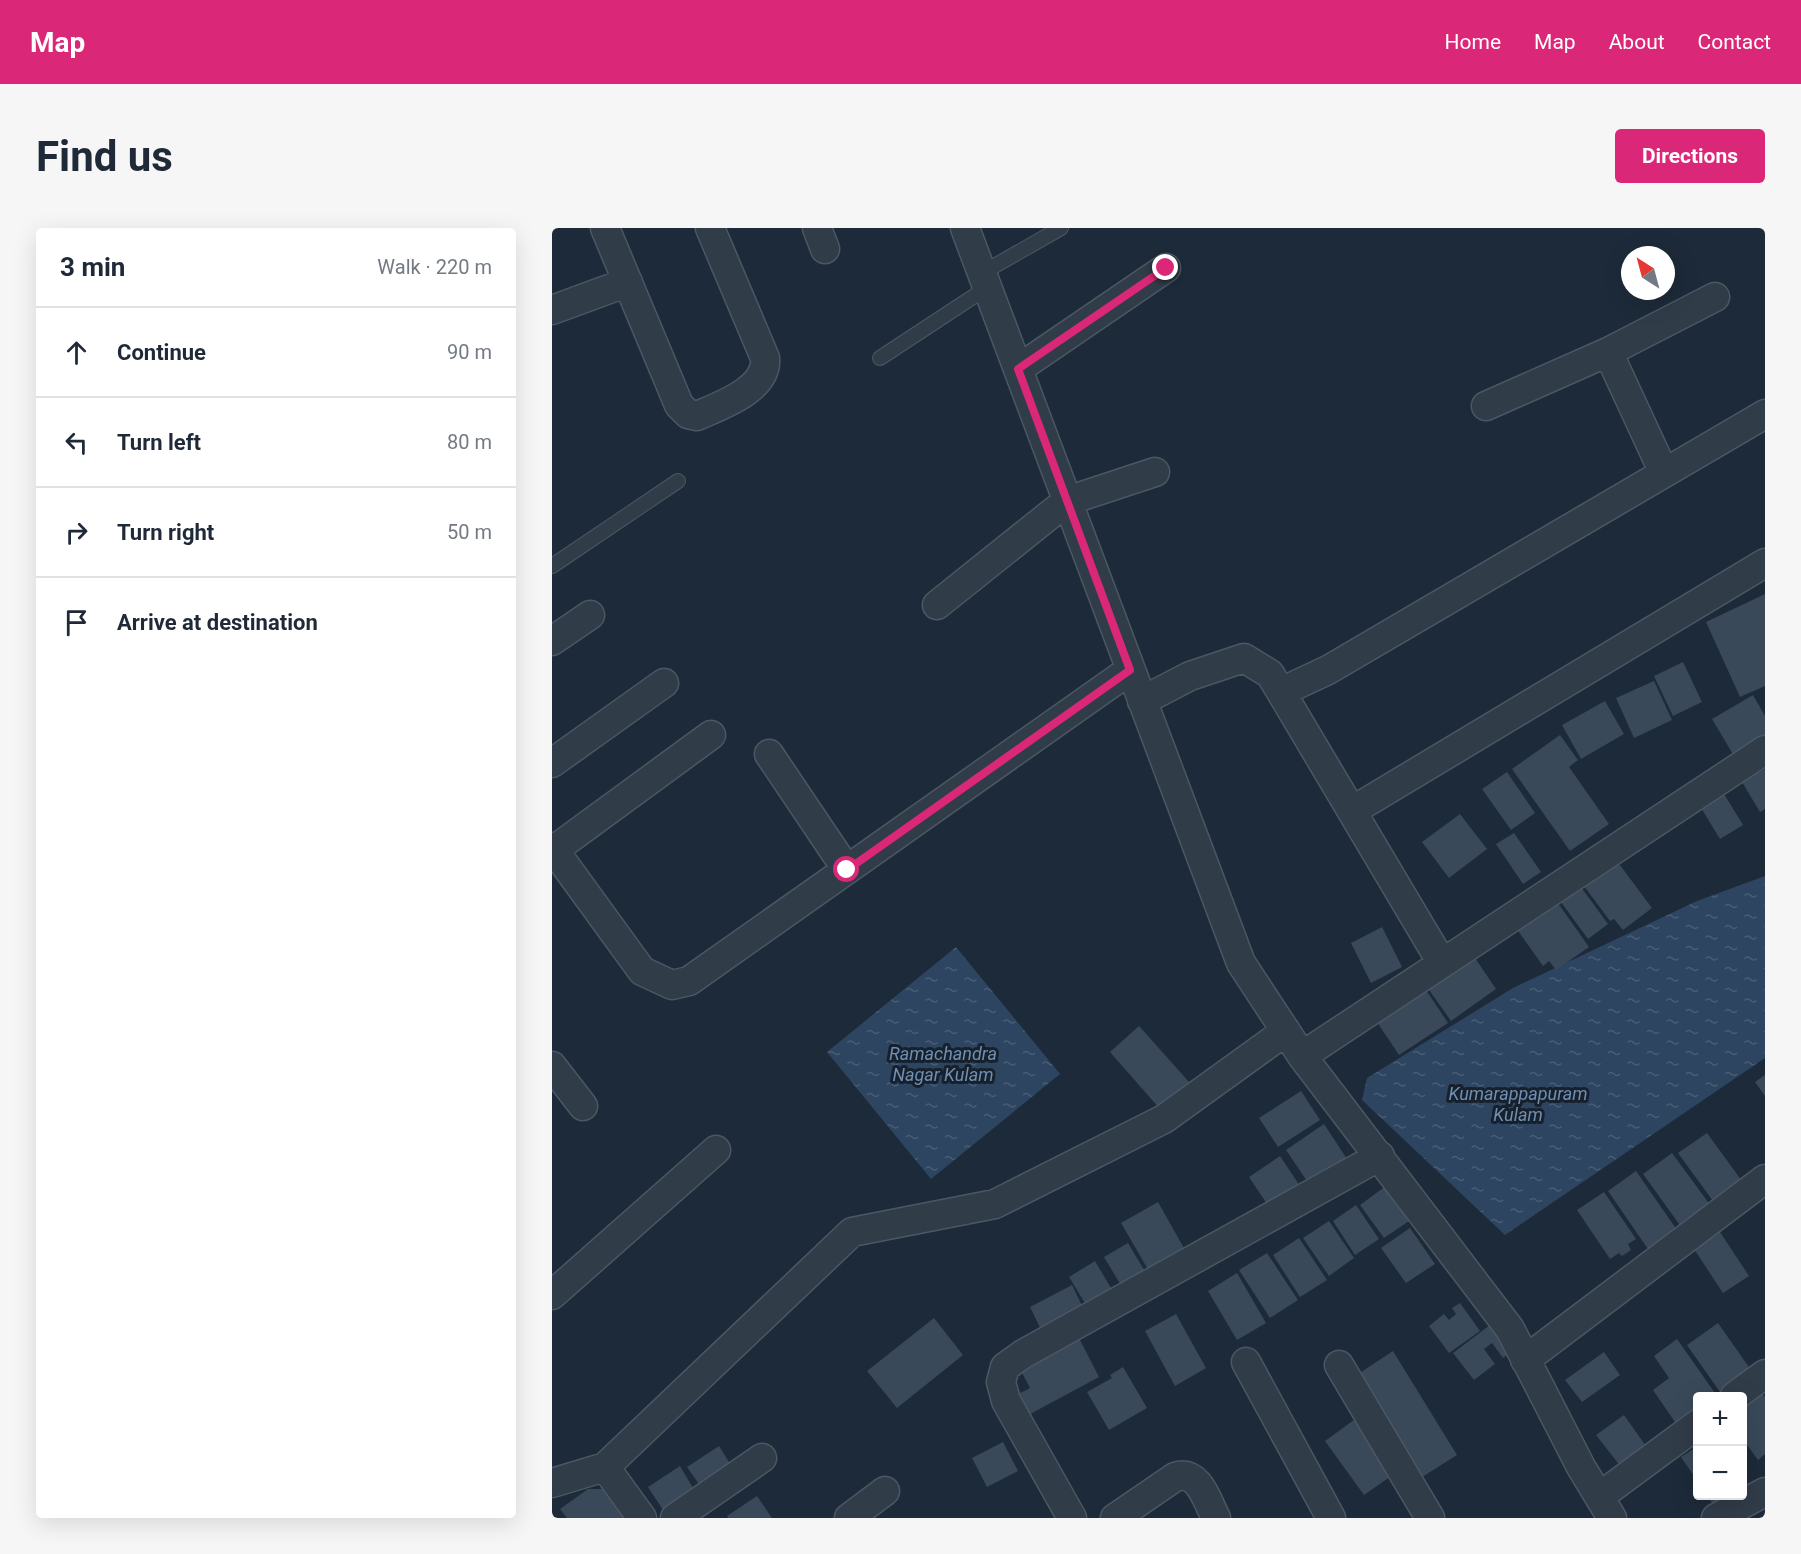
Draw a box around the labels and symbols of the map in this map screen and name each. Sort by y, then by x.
north arrow [1621,246,1675,300]
route end [1152,254,1178,280]
route start [833,856,859,882]
water label: Ramachandra Nagar Kulam [889,1043,997,1085]
water label: Kumarappapuram Kulam [1448,1083,1588,1125]

